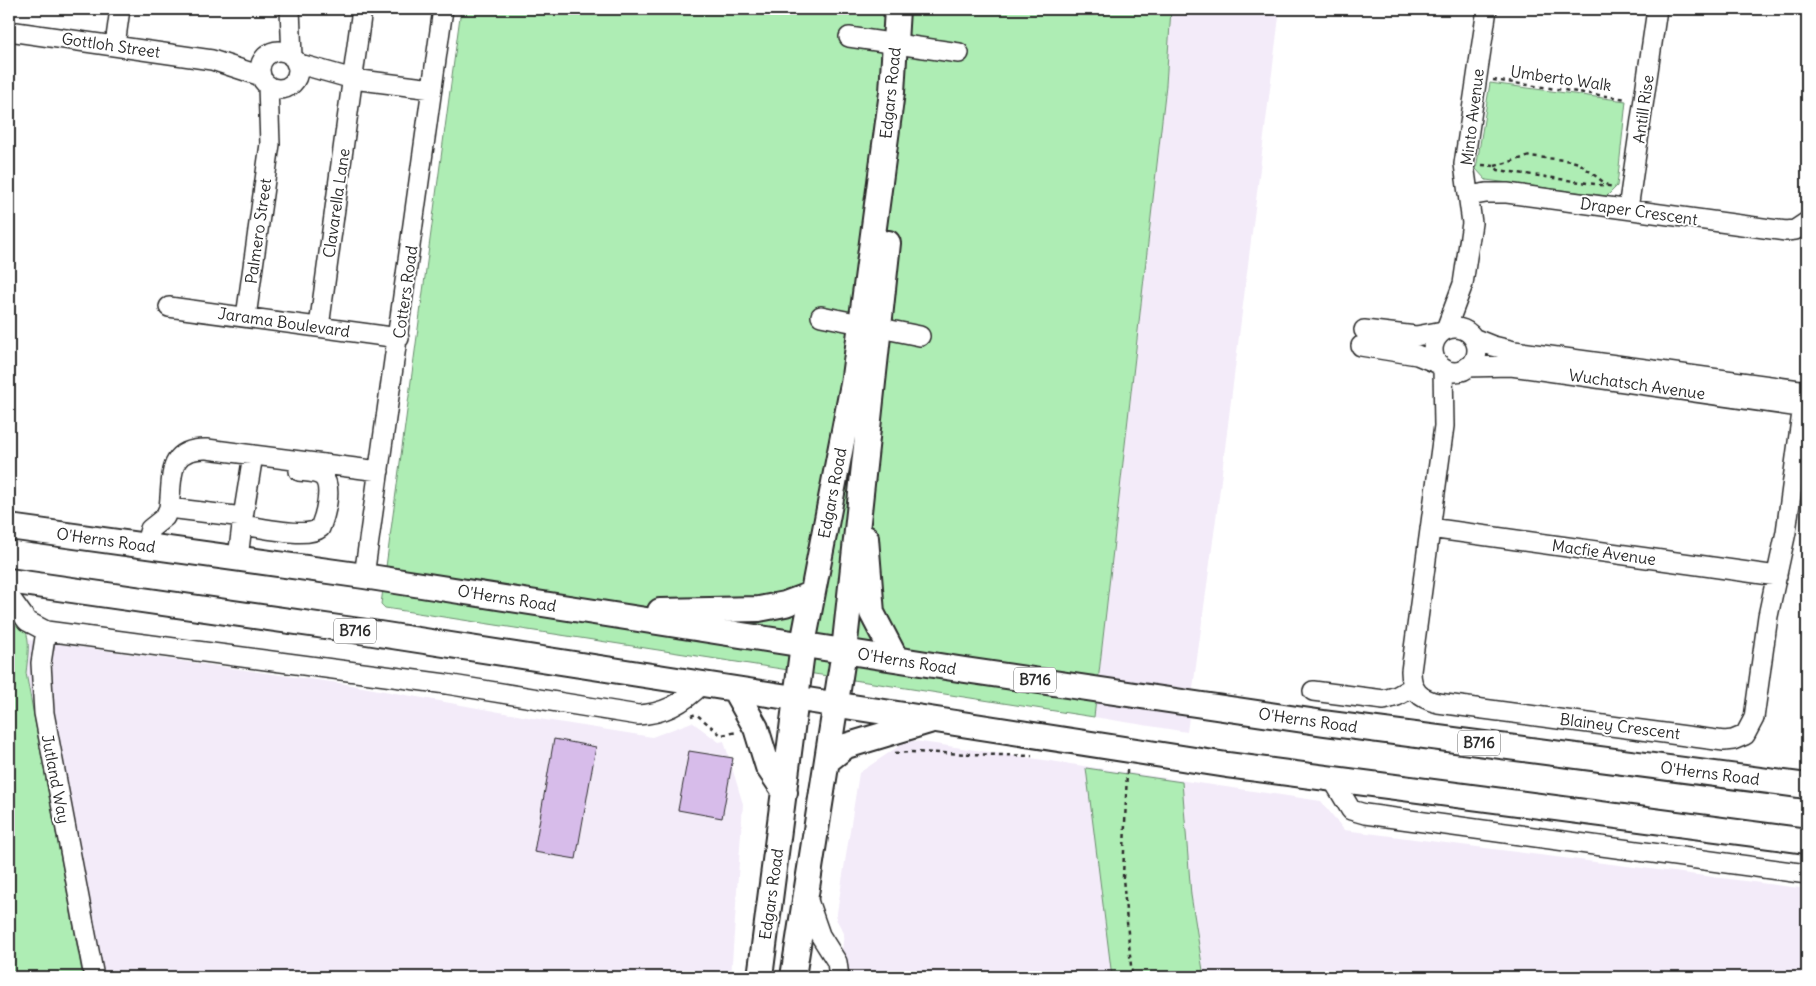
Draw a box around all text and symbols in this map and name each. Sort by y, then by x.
street label: Gottloh Street [60,28,162,62]
street label: Edgars Road [875,46,905,140]
street label: Umberto Walk [1509,61,1613,95]
street label: Minto Avenue [1456,67,1488,167]
street label: Antill Rise [1628,73,1658,145]
street label: Clavarella Lane [318,147,354,259]
street label: Palmero Street [241,176,275,285]
street label: Draper Crescent [1579,193,1700,229]
street label: Cotters Road [389,244,421,340]
street label: Jarama Boulevard [217,303,351,341]
street label: Wuchatsch Avenue [1568,365,1706,403]
street label: Edgars Road [813,446,851,540]
street label: O'Herns Road [55,523,157,557]
street label: Macfie Avenue [1551,535,1657,569]
street label: O'Herns Road [456,580,558,616]
road number: B716 [334,618,376,644]
street label: O'Herns Road [856,643,958,679]
road number: B716 [1014,668,1056,692]
street label: O'Herns Road [1257,703,1359,737]
street label: Blainey Crescent [1559,709,1682,743]
road number: B716 [1458,730,1500,756]
street label: Jutland Way [38,733,74,825]
street label: O'Herns Road [1659,757,1761,789]
street label: Edgars Road [755,847,787,941]

